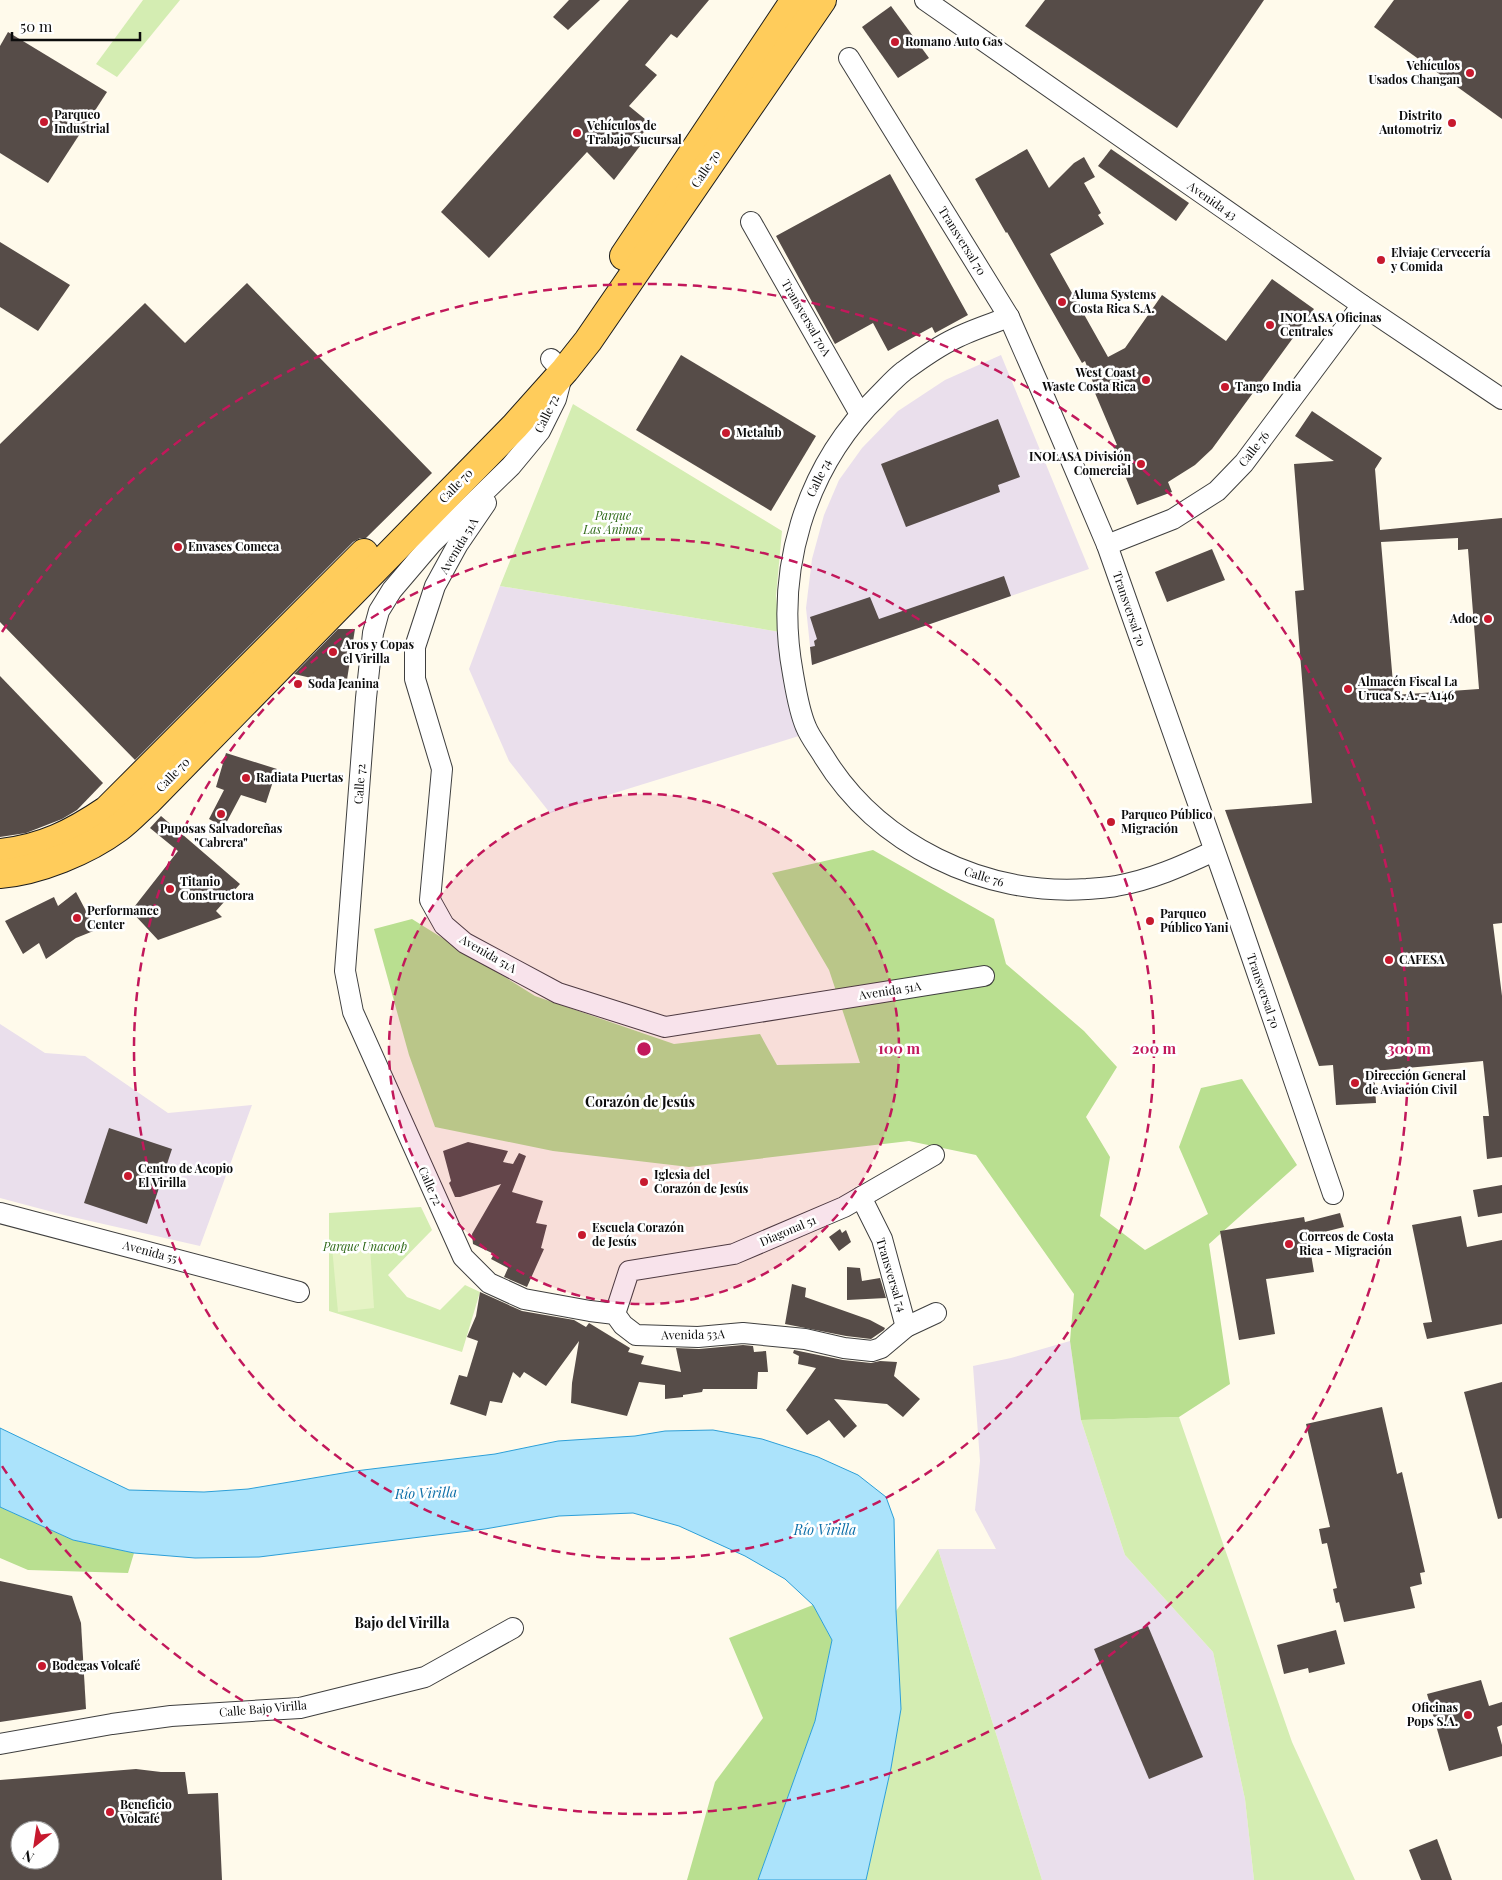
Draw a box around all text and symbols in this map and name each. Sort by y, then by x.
scale bar [12,10,140,42]
text: 50 m [20,16,53,36]
place label: Romano Auto Gas [905,33,1003,49]
marker: Romano Auto Gas [889,36,901,48]
place label: Vehículos Usados Changan [1369,57,1461,87]
marker: Vehículos Usados Changan [1464,67,1476,79]
place label: Parqueo Industrial [54,106,110,136]
place label: Distrito Automotriz [1378,107,1442,137]
marker: Parqueo Industrial [38,116,50,128]
place label: Vehículos de Trabajo Sucursal [586,117,682,147]
marker: Distrito Automotriz [1446,117,1458,129]
marker: Vehículos de Trabajo Sucursal [571,127,583,139]
street label: Calle 70 [687,147,724,190]
street label: Avenida 43 [1184,177,1240,223]
street label: Transversal 70 [935,203,990,278]
place label: Elviaje Cervecería y Comida [1390,244,1491,274]
marker: Elviaje Cervecería y Comida [1375,254,1387,266]
street label: Transversal 70A [778,276,835,359]
place label: Aluma Systems Costa Rica S.A. [1071,286,1156,316]
marker: Aluma Systems Costa Rica S.A. [1056,296,1068,308]
place label: INOLASA Oficinas Centrales [1280,309,1382,339]
marker: INOLASA Oficinas Centrales [1264,319,1276,331]
place label: West Coast Waste Costa Rica [1041,364,1137,394]
marker: West Coast Waste Costa Rica [1140,374,1152,386]
place label: Tango India [1235,378,1302,394]
marker: Tango India [1219,381,1231,393]
street label: Calle 72 [530,392,562,435]
place label: Metalub [736,424,781,440]
marker: Metalub [720,427,732,439]
street label: Calle 76 [1234,427,1272,470]
place label: INOLASA División Comercial [1029,448,1132,478]
street label: Calle 74 [802,456,834,499]
marker: INOLASA División Comercial [1135,458,1147,470]
street label: Calle 70 [435,465,476,506]
park label: Parque Las Ánimas [582,507,643,537]
street label: Avenida 51A [435,514,481,577]
place label: Envases Comeca [188,538,280,554]
marker: Envases Comeca [172,541,184,553]
street label: Transversal 70 [1110,569,1150,648]
place label: Adoc [1449,610,1478,626]
marker: Adoc [1482,613,1494,625]
place label: Aros y Copas el Virilla [342,636,415,666]
marker: Aros y Copas el Virilla [327,646,339,658]
place label: Almacén Fiscal La Uruca S. A. - A146 [1357,673,1458,703]
place label: Soda Jeanina [308,675,380,691]
marker: Soda Jeanina [292,678,304,690]
marker: Almacén Fiscal La Uruca S. A. - A146 [1342,683,1354,695]
street label: Calle 70 [152,754,193,795]
street label: Calle 72 [350,763,368,805]
place label: Radiata Puertas [256,769,344,785]
marker: Radiata Puertas [240,772,252,784]
place label: Parqueo Público Migración [1121,806,1212,836]
marker: Puposas Salvadoreñas "Cabrera" [215,808,227,820]
marker: Parqueo Público Migración [1105,816,1117,828]
place label: Puposas Salvadoreñas "Cabrera" [160,820,283,850]
street label: Calle 76 [962,862,1006,890]
place label: Titanio Constructora [180,873,255,903]
marker: Titanio Constructora [164,883,176,895]
place label: Performance Center [87,902,159,932]
place label: Parqueo Público Yani [1160,905,1229,935]
marker: Performance Center [71,912,83,924]
marker: Parqueo Público Yani [1144,915,1156,927]
street label: Avenida 51A [456,930,520,976]
street label: Transversal 70 [1244,951,1284,1030]
place label: CAFESA [1399,951,1446,967]
marker: CAFESA [1383,954,1395,966]
street label: Avenida 51A [857,977,923,1003]
text: 100 m [878,1038,921,1058]
text: 200 m [1132,1038,1177,1058]
text: 300 m [1387,1038,1431,1058]
centre of rings [635,1040,653,1058]
place label: Dirección General de Aviación Civil [1365,1067,1466,1097]
marker: Dirección General de Aviación Civil [1349,1077,1361,1089]
district label: Corazón de Jesús [585,1092,695,1111]
place label: Centro de Acopio El Virilla [138,1160,233,1190]
street label: Calle 72 [415,1164,447,1208]
place label: Iglesia del Corazón de Jesús [654,1166,749,1196]
marker: Centro de Acopio El Virilla [122,1170,134,1182]
marker: Iglesia del Corazón de Jesús [638,1176,650,1188]
street label: Diagonal 51 [757,1211,819,1249]
place label: Escuela Corazón de Jesús [592,1219,685,1249]
place label: Correos de Costa Rica - Migración [1299,1228,1394,1258]
marker: Escuela Corazón de Jesús [576,1229,588,1241]
street label: Avenida 55 [120,1236,179,1266]
street label: Transversal 74 [873,1236,911,1314]
park label: Parque Unacoop [322,1238,407,1254]
marker: Correos de Costa Rica - Migración [1283,1238,1295,1250]
street label: Avenida 53A [660,1325,725,1343]
water label: Río Virilla [393,1482,458,1503]
water label: Río Virilla [793,1520,856,1539]
district label: Bajo del Virilla [355,1613,450,1632]
place label: Bodegas Volcafé [52,1657,140,1673]
marker: Bodegas Volcafé [36,1660,48,1672]
street label: Calle Bajo Virilla [218,1696,308,1720]
place label: Oficinas Pops S.A. [1407,1699,1458,1729]
marker: Oficinas Pops S.A. [1462,1709,1474,1721]
place label: Beneficio Volcafé [119,1796,172,1826]
marker: Beneficio Volcafé [104,1806,116,1818]
north arrow [10,1820,60,1870]
text: N [19,1846,37,1867]

